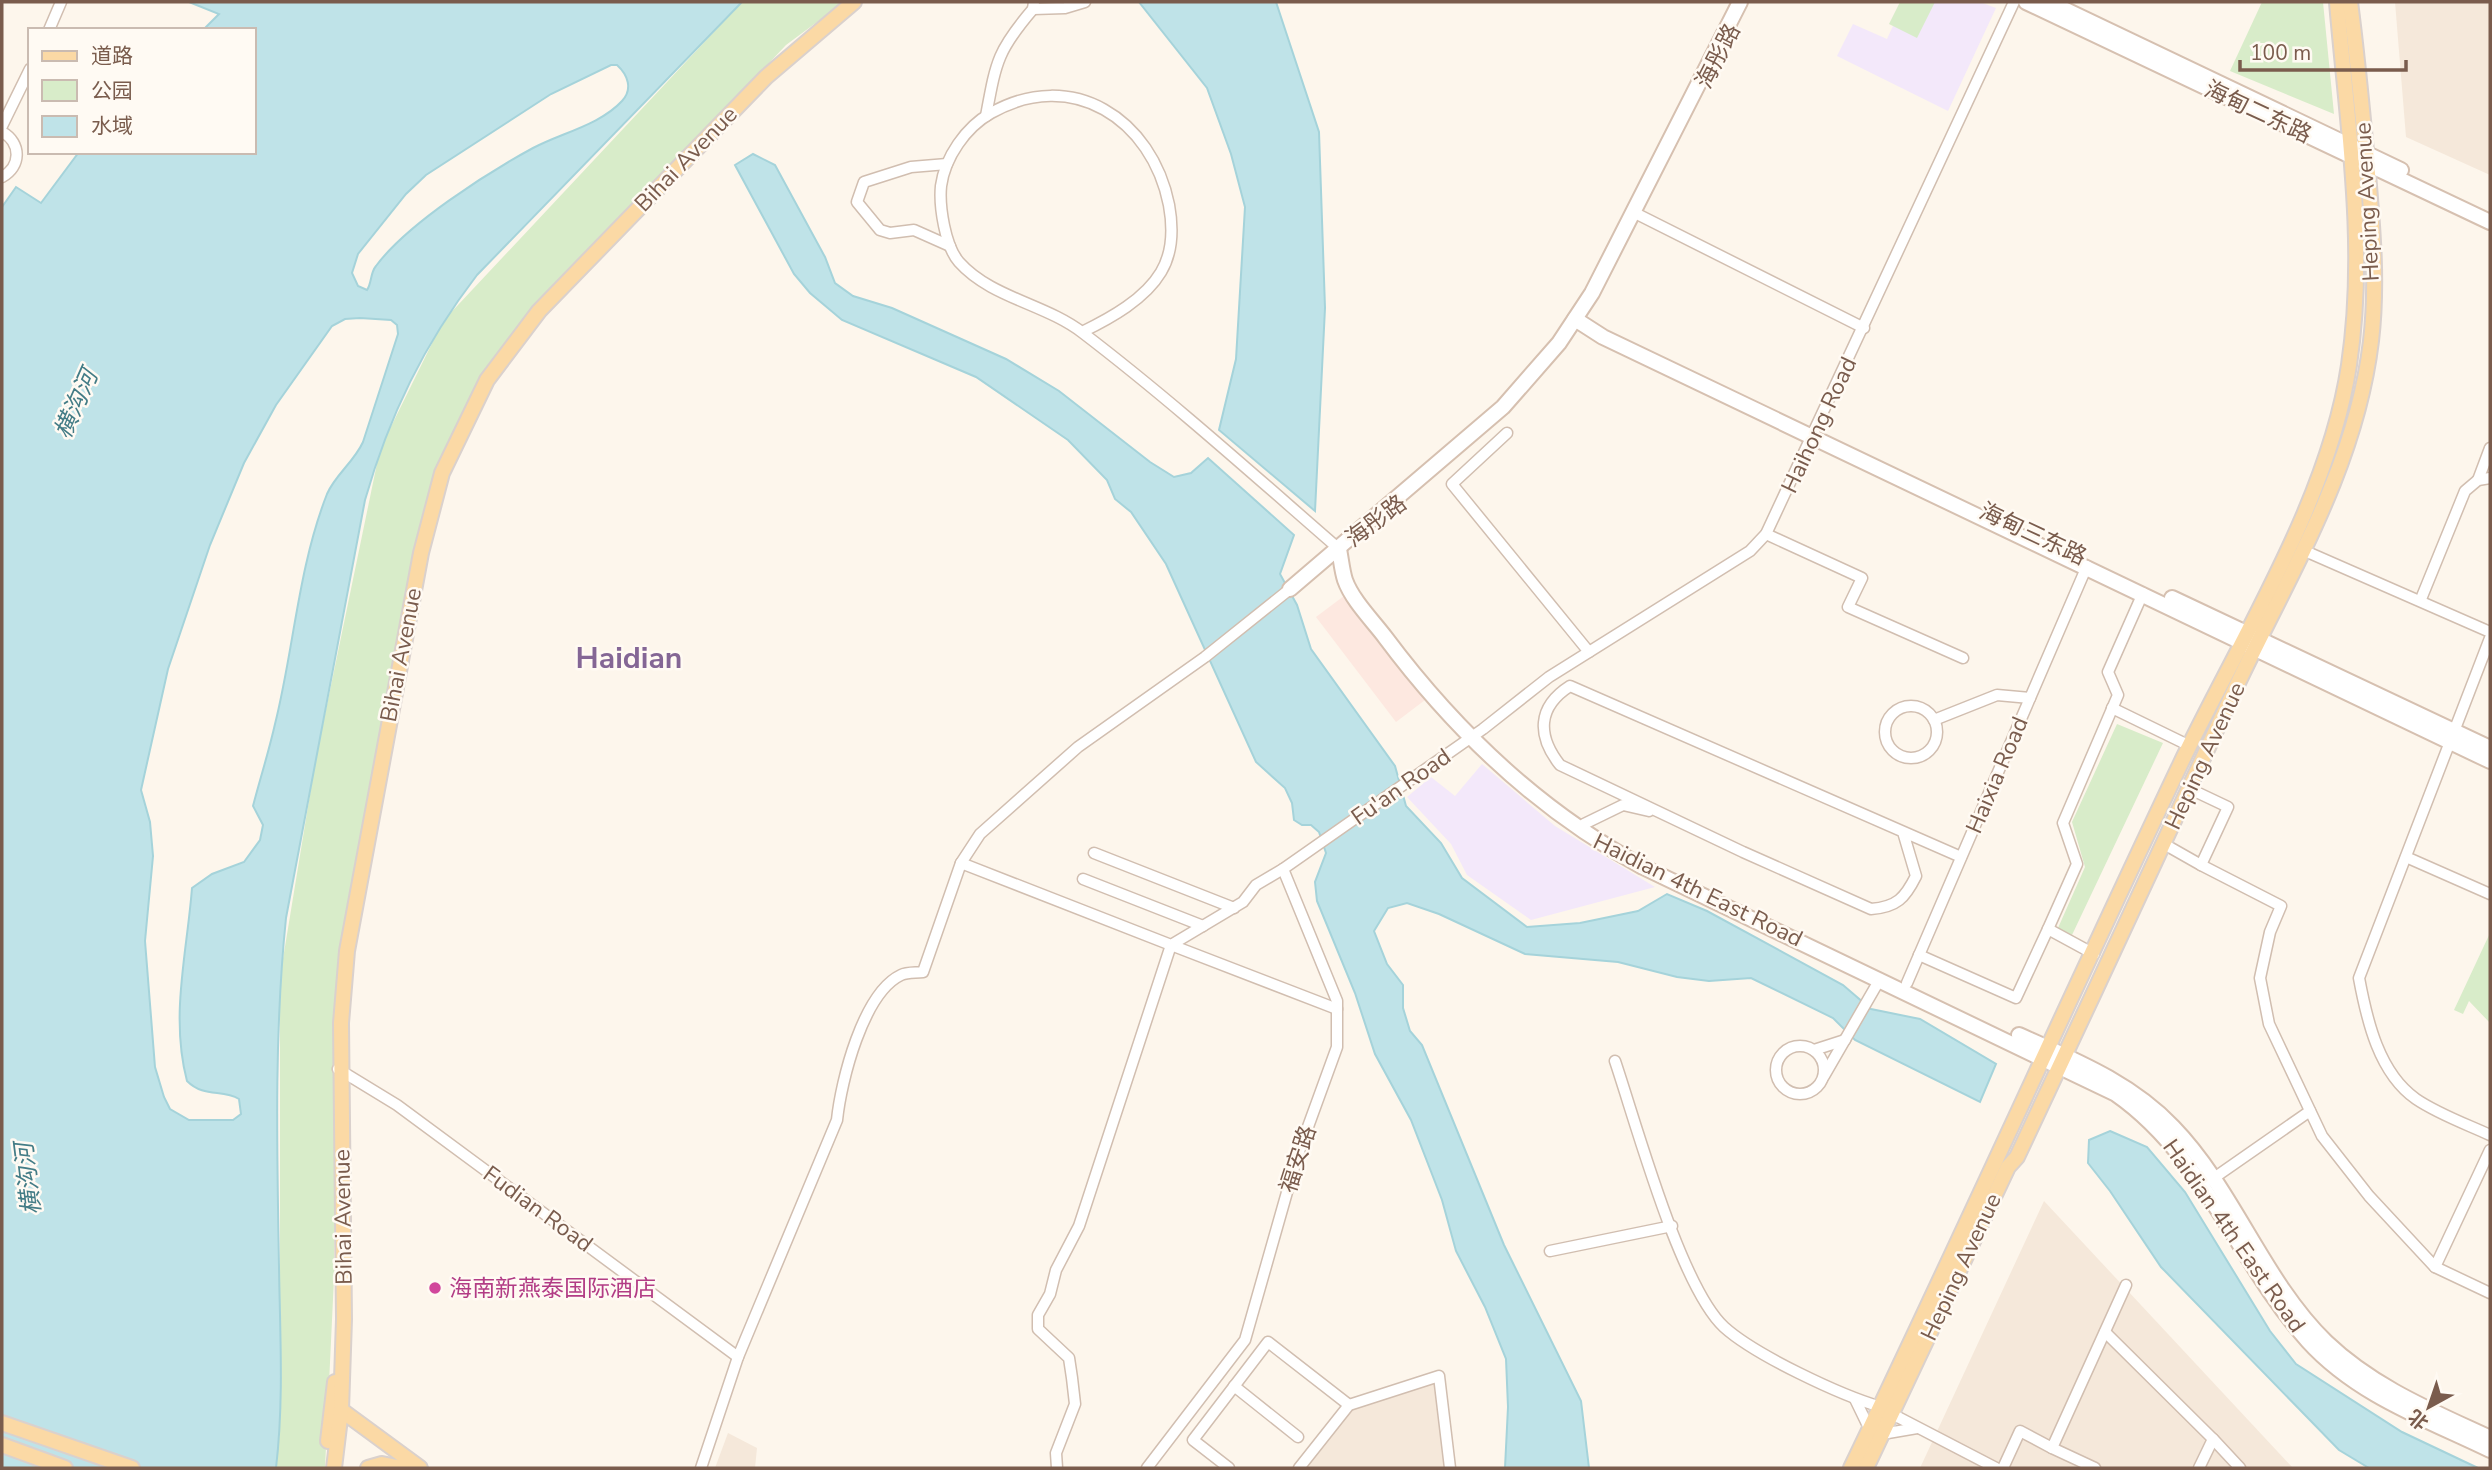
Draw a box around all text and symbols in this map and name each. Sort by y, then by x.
street label: 海彤路 [1689,18,1747,94]
legend [28,28,256,154]
scale bar [2240,28,2406,72]
text: 100 m [2250,39,2311,67]
text: 道路 [91,42,133,70]
street label: 海甸二东路 [2199,74,2317,150]
text: 公园 [91,77,133,105]
street label: Bihai Avenue [628,99,744,219]
text: 水域 [91,112,133,140]
street label: Heping Avenue [2347,122,2387,282]
street label: Haihong Road [1774,352,1864,498]
water label: 横沟河 [47,361,107,443]
street label: 海彤路 [1339,488,1413,554]
street label: 海甸三东路 [1974,496,2092,572]
street label: Bihai Avenue [373,585,429,725]
district label: Haidian [576,638,682,679]
street label: Heping Avenue [2157,677,2253,835]
street label: Haixia Road [1958,712,2036,838]
street label: Fu'an Road [1345,741,1457,833]
street label: Haidian 4th East Road [1588,826,1808,954]
street label: 福安路 [1273,1121,1323,1197]
street label: Haidian 4th East Road [2155,1133,2313,1339]
water label: 横沟河 [7,1137,48,1217]
street label: Bihai Avenue [326,1149,360,1285]
street label: Fudian Road [477,1159,599,1259]
street label: Heping Avenue [1913,1188,2009,1346]
place label: 海南新燕泰国际酒店 [449,1273,656,1304]
marker: 海南新燕泰国际酒店 [427,1280,443,1296]
north arrow [2394,1372,2464,1442]
text: 北 [2403,1403,2434,1435]

